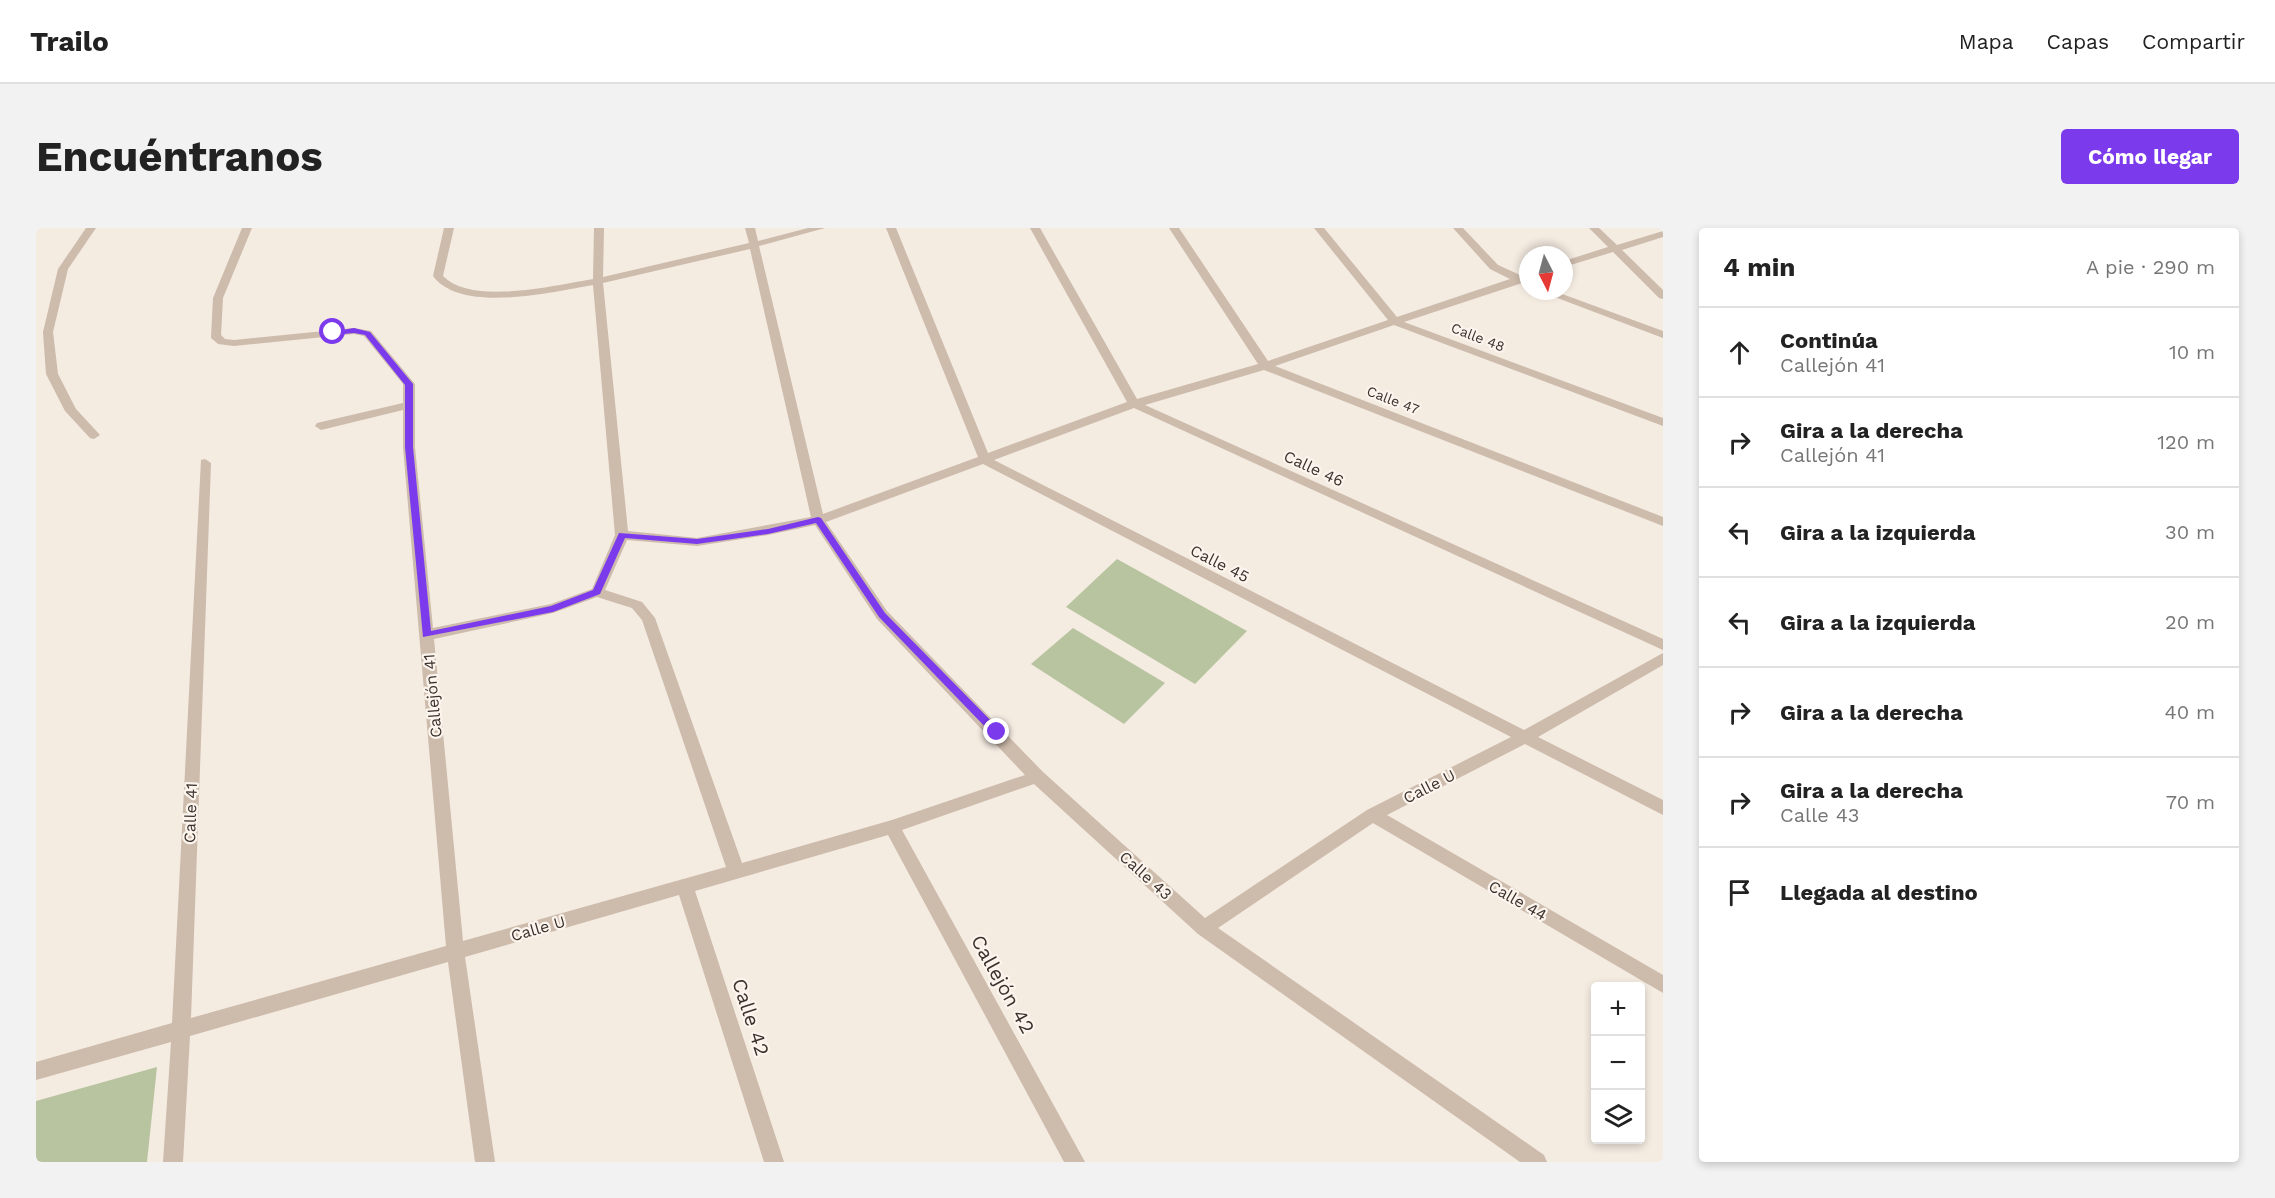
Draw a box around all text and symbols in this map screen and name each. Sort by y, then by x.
text: Trailo [30,25,109,58]
text: Mapa [1959,29,2014,54]
text: Capas [2047,29,2109,54]
text: Compartir [2142,29,2245,54]
button: Cómo llegar [2061,129,2239,184]
text: Encuéntranos [36,132,323,181]
north arrow [1519,246,1573,300]
text: 4 min [1723,252,1795,282]
text: A pie · 290 m [2086,255,2215,279]
route start [319,318,345,344]
street label: Calle 48 [1449,319,1507,355]
text: Continúa [1780,328,1878,353]
icon: ahead [1723,336,1756,369]
text: 10 m [2169,340,2215,364]
text: Callejón 41 [1780,353,1885,377]
street label: Calle 47 [1365,383,1422,417]
text: Gira a la derecha [1780,418,1963,443]
icon: right [1723,426,1756,459]
text: 120 m [2157,430,2215,454]
text: Callejón 41 [1780,443,1885,467]
street label: Calle 46 [1281,446,1347,491]
icon: left [1723,516,1756,549]
text: Gira a la izquierda [1780,520,1976,545]
text: 30 m [2165,520,2215,544]
street label: Calle 45 [1187,541,1252,586]
icon: left [1723,606,1756,639]
text: Gira a la izquierda [1780,610,1976,635]
text: 20 m [2165,610,2215,634]
street label: Callejón 41 [419,653,446,739]
icon: right [1723,696,1756,729]
text: Gira a la derecha [1780,700,1963,725]
text: 40 m [2164,700,2215,724]
route end [983,718,1009,744]
street label: Calle U [1400,765,1458,808]
text: Gira a la derecha [1780,778,1963,803]
street label: Calle 41 [180,783,201,843]
icon: right [1723,786,1756,819]
text: 70 m [2166,790,2215,814]
text: Calle 43 [1780,803,1860,827]
street label: Calle 43 [1116,847,1176,904]
street label: Calle 44 [1485,876,1550,925]
icon: arrive [1723,876,1756,909]
text: Llegada al destino [1780,880,1978,905]
street label: Calle U [509,912,568,945]
street label: Callejón 42 [966,930,1040,1038]
street label: Calle 42 [727,975,775,1059]
map controls [1591,982,1645,1144]
button: + [1591,982,1645,1036]
button: − [1591,1036,1645,1090]
button: layers [1591,1090,1645,1144]

